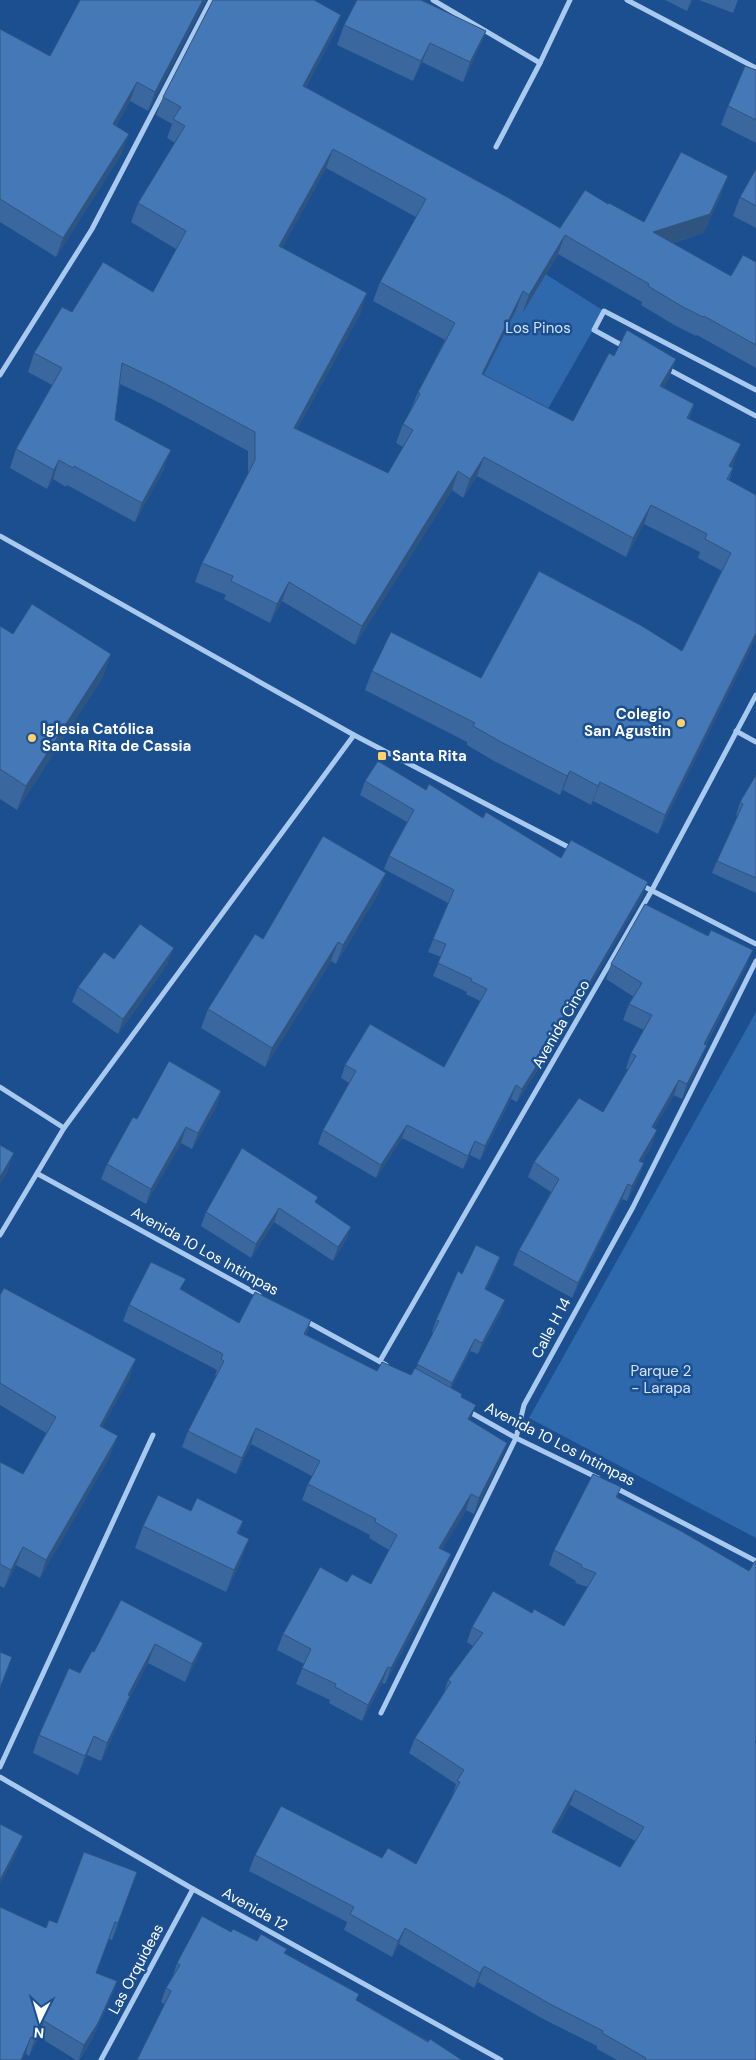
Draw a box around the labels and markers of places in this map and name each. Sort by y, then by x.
place label: Colegio San Agustin [584,704,671,741]
marker: Colegio San Agustin [675,717,687,729]
place label: Iglesia Católica Santa Rita de Cassia [42,719,191,756]
marker: Iglesia Católica Santa Rita de Cassia [26,732,38,744]
place label: Santa Rita [392,746,467,766]
marker: Santa Rita [376,750,388,762]

